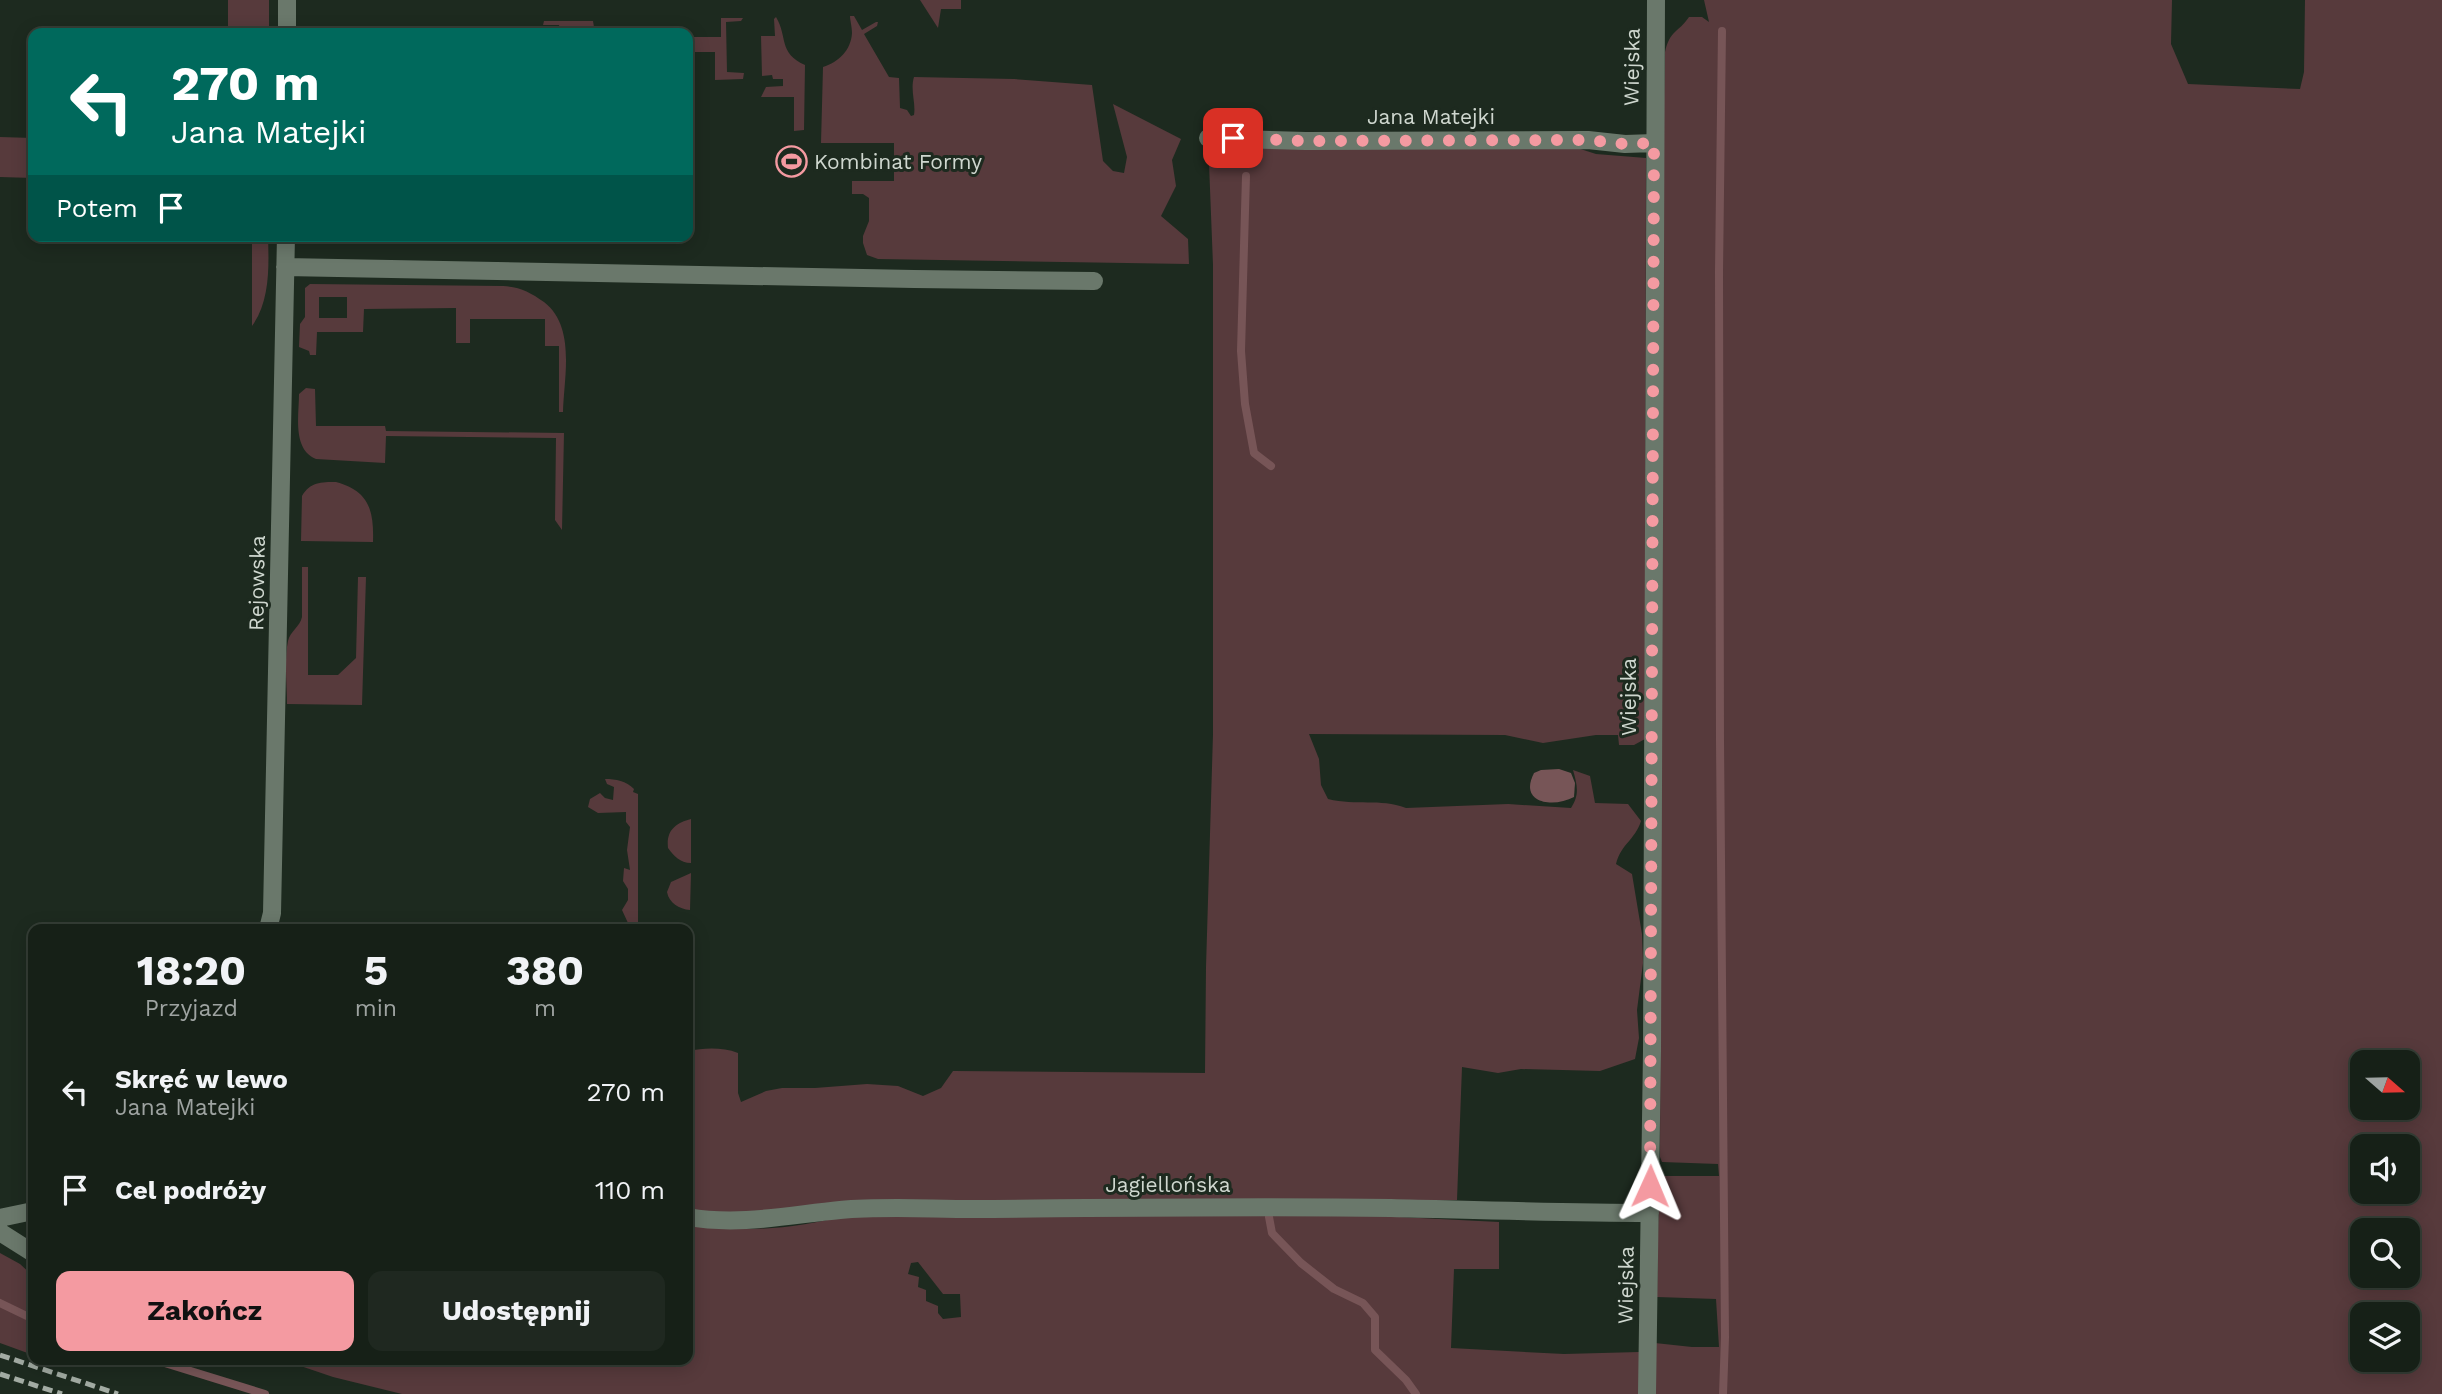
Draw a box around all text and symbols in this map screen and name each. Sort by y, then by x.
street label: Wiejska [1618,28,1645,106]
text: 270 m [171,54,320,112]
icon: left [56,56,147,147]
street label: Jana Matejki [1367,104,1495,129]
pin [1203,108,1263,168]
text: Jana Matejki [171,113,366,151]
icon: arrive [1214,119,1252,157]
sports icon: Kombinat Formy [774,145,808,179]
place label: Kombinat Formy [814,149,982,174]
icon: arrive [152,189,190,227]
text: Potem [56,193,138,223]
street label: Rejowska [243,535,270,631]
street label: Wiejska [1616,658,1641,736]
text: 18:20 [137,946,246,995]
text: 5 [364,946,388,995]
text: 380 [506,946,584,995]
text: Przyjazd [145,995,238,1022]
text: min [355,995,397,1022]
text: m [534,995,556,1022]
north arrow [2350,1050,2420,1120]
map controls [2350,1050,2420,1372]
text: Skręć w lewo [115,1064,288,1094]
icon: left [56,1073,94,1111]
text: 270 m [586,1077,665,1107]
text: Jana Matejki [115,1094,255,1121]
button: sound [2350,1134,2420,1204]
position arrow [1613,1149,1687,1223]
icon: arrive [56,1171,94,1209]
street label: Jagiellońska [1105,1172,1231,1197]
text: Cel podróży [115,1175,266,1205]
text: 110 m [595,1175,665,1205]
button: search [2350,1218,2420,1288]
street label: Wiejska [1612,1246,1639,1324]
button: Zakończ [56,1271,354,1351]
button: Udostępnij [368,1271,665,1351]
button: layers [2350,1302,2420,1372]

